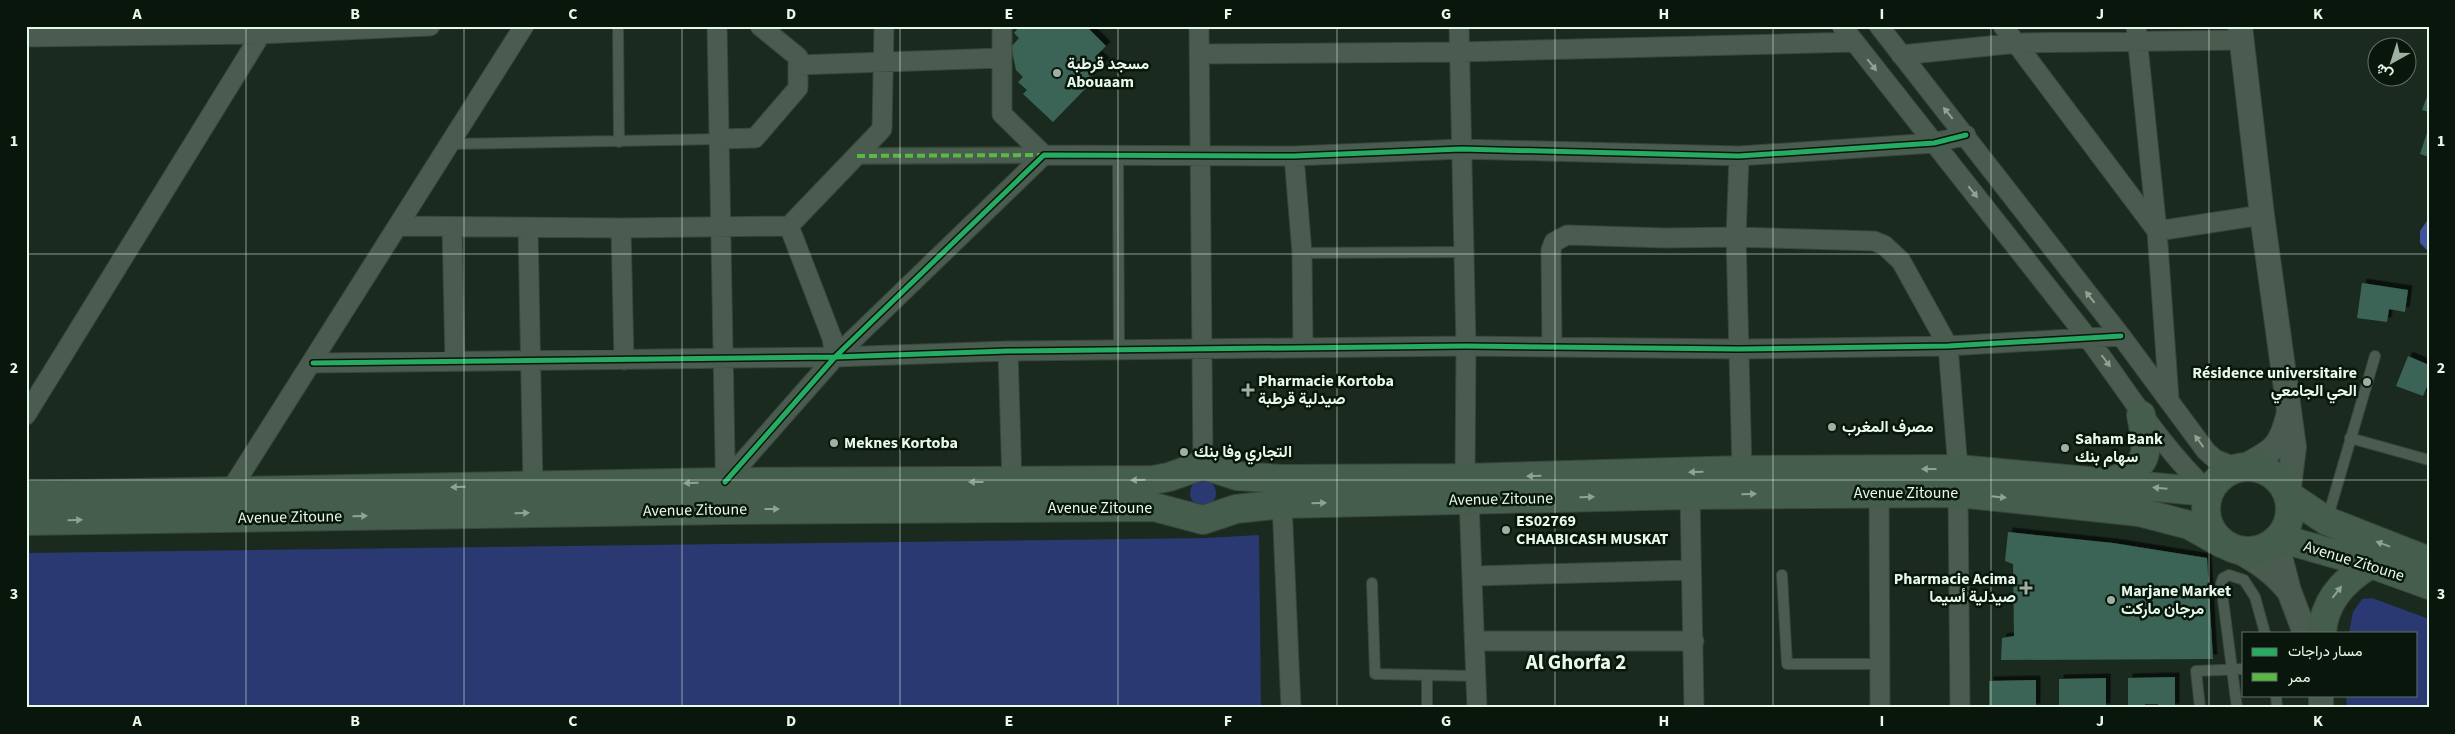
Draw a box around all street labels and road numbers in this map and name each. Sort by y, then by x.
street label: Avenue Zitoune [1854,482,1958,504]
street label: Avenue Zitoune [1449,487,1553,511]
street label: Avenue Zitoune [1048,497,1152,519]
street label: Avenue Zitoune [643,498,747,522]
street label: Avenue Zitoune [238,505,342,529]
street label: Avenue Zitoune [2301,535,2407,587]

